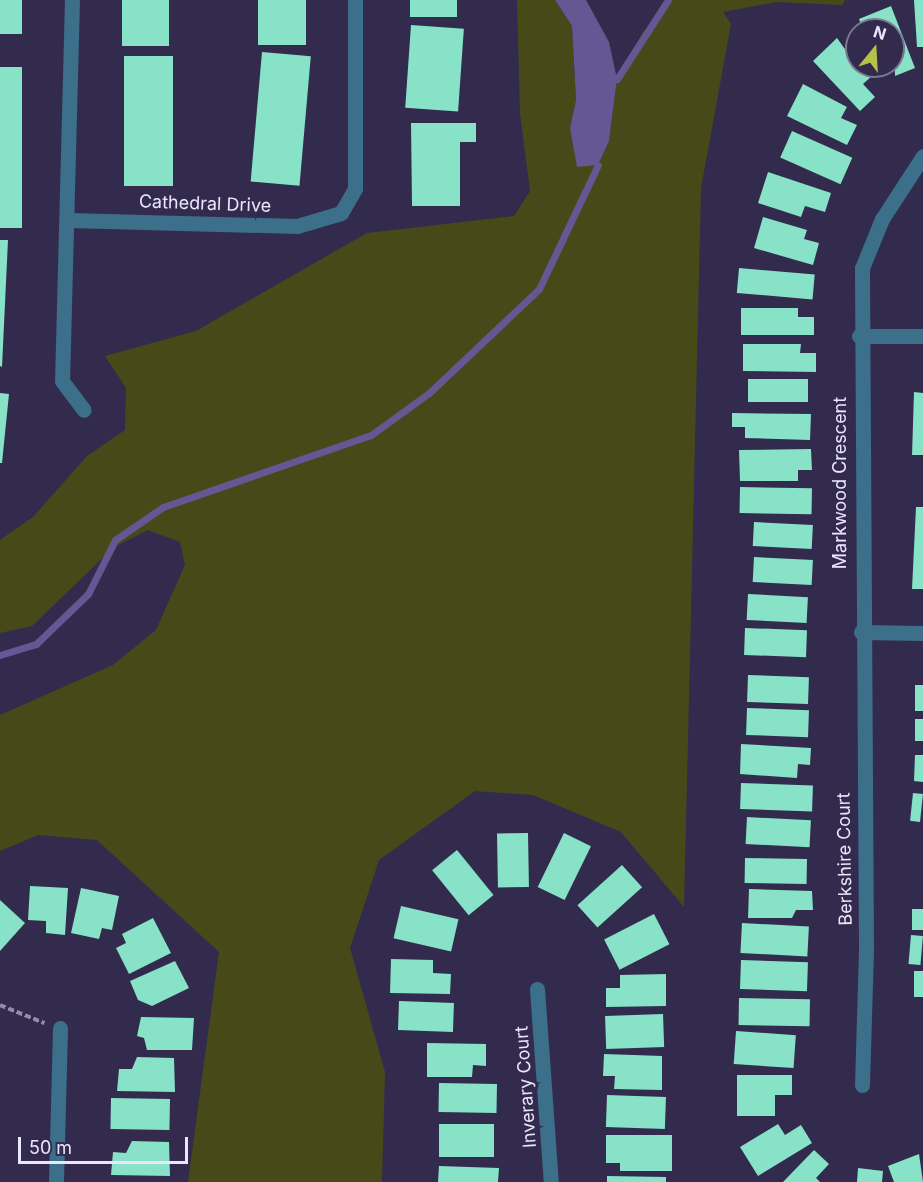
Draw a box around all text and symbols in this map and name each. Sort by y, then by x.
north arrow [845,18,905,78]
text: N [871,21,889,44]
street label: Cathedral Drive [139,191,271,217]
street label: Markwood Crescent [829,397,851,569]
street label: Berkshire Court [833,792,857,926]
street label: Inverary Court [511,1025,541,1149]
scale bar [21,1125,190,1163]
text: 50 m [29,1137,72,1158]

